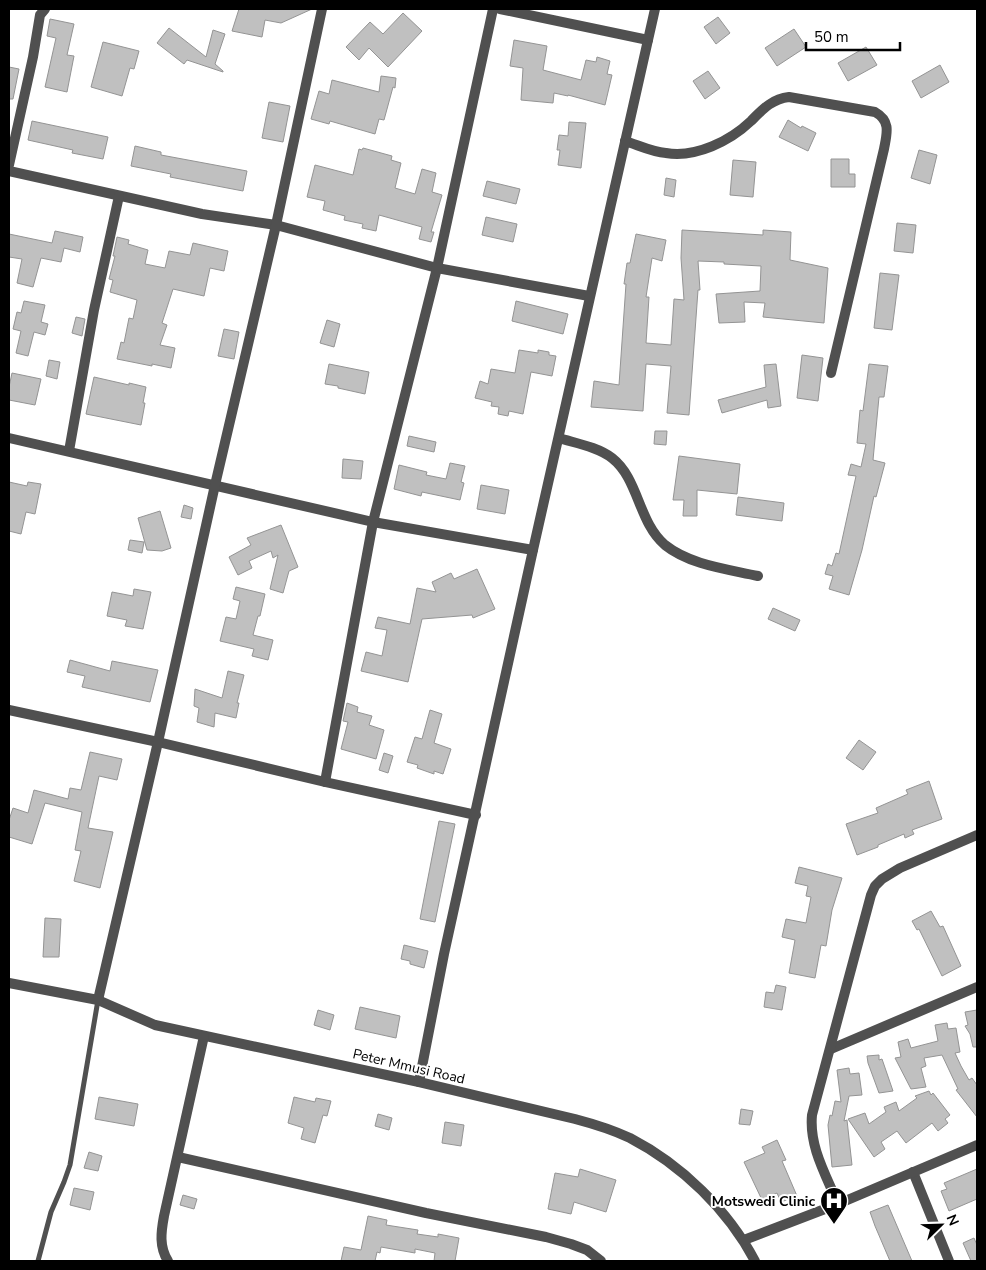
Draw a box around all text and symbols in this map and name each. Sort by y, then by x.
scale bar [806,20,900,52]
text: 50 m [814,27,849,47]
street label: Peter Mmusi Road [351,1044,467,1089]
hospital icon: Motswedi Clinic [819,1186,849,1225]
place label: Motswedi Clinic [712,1192,815,1211]
north arrow [916,1200,966,1250]
text: N [942,1212,963,1229]

